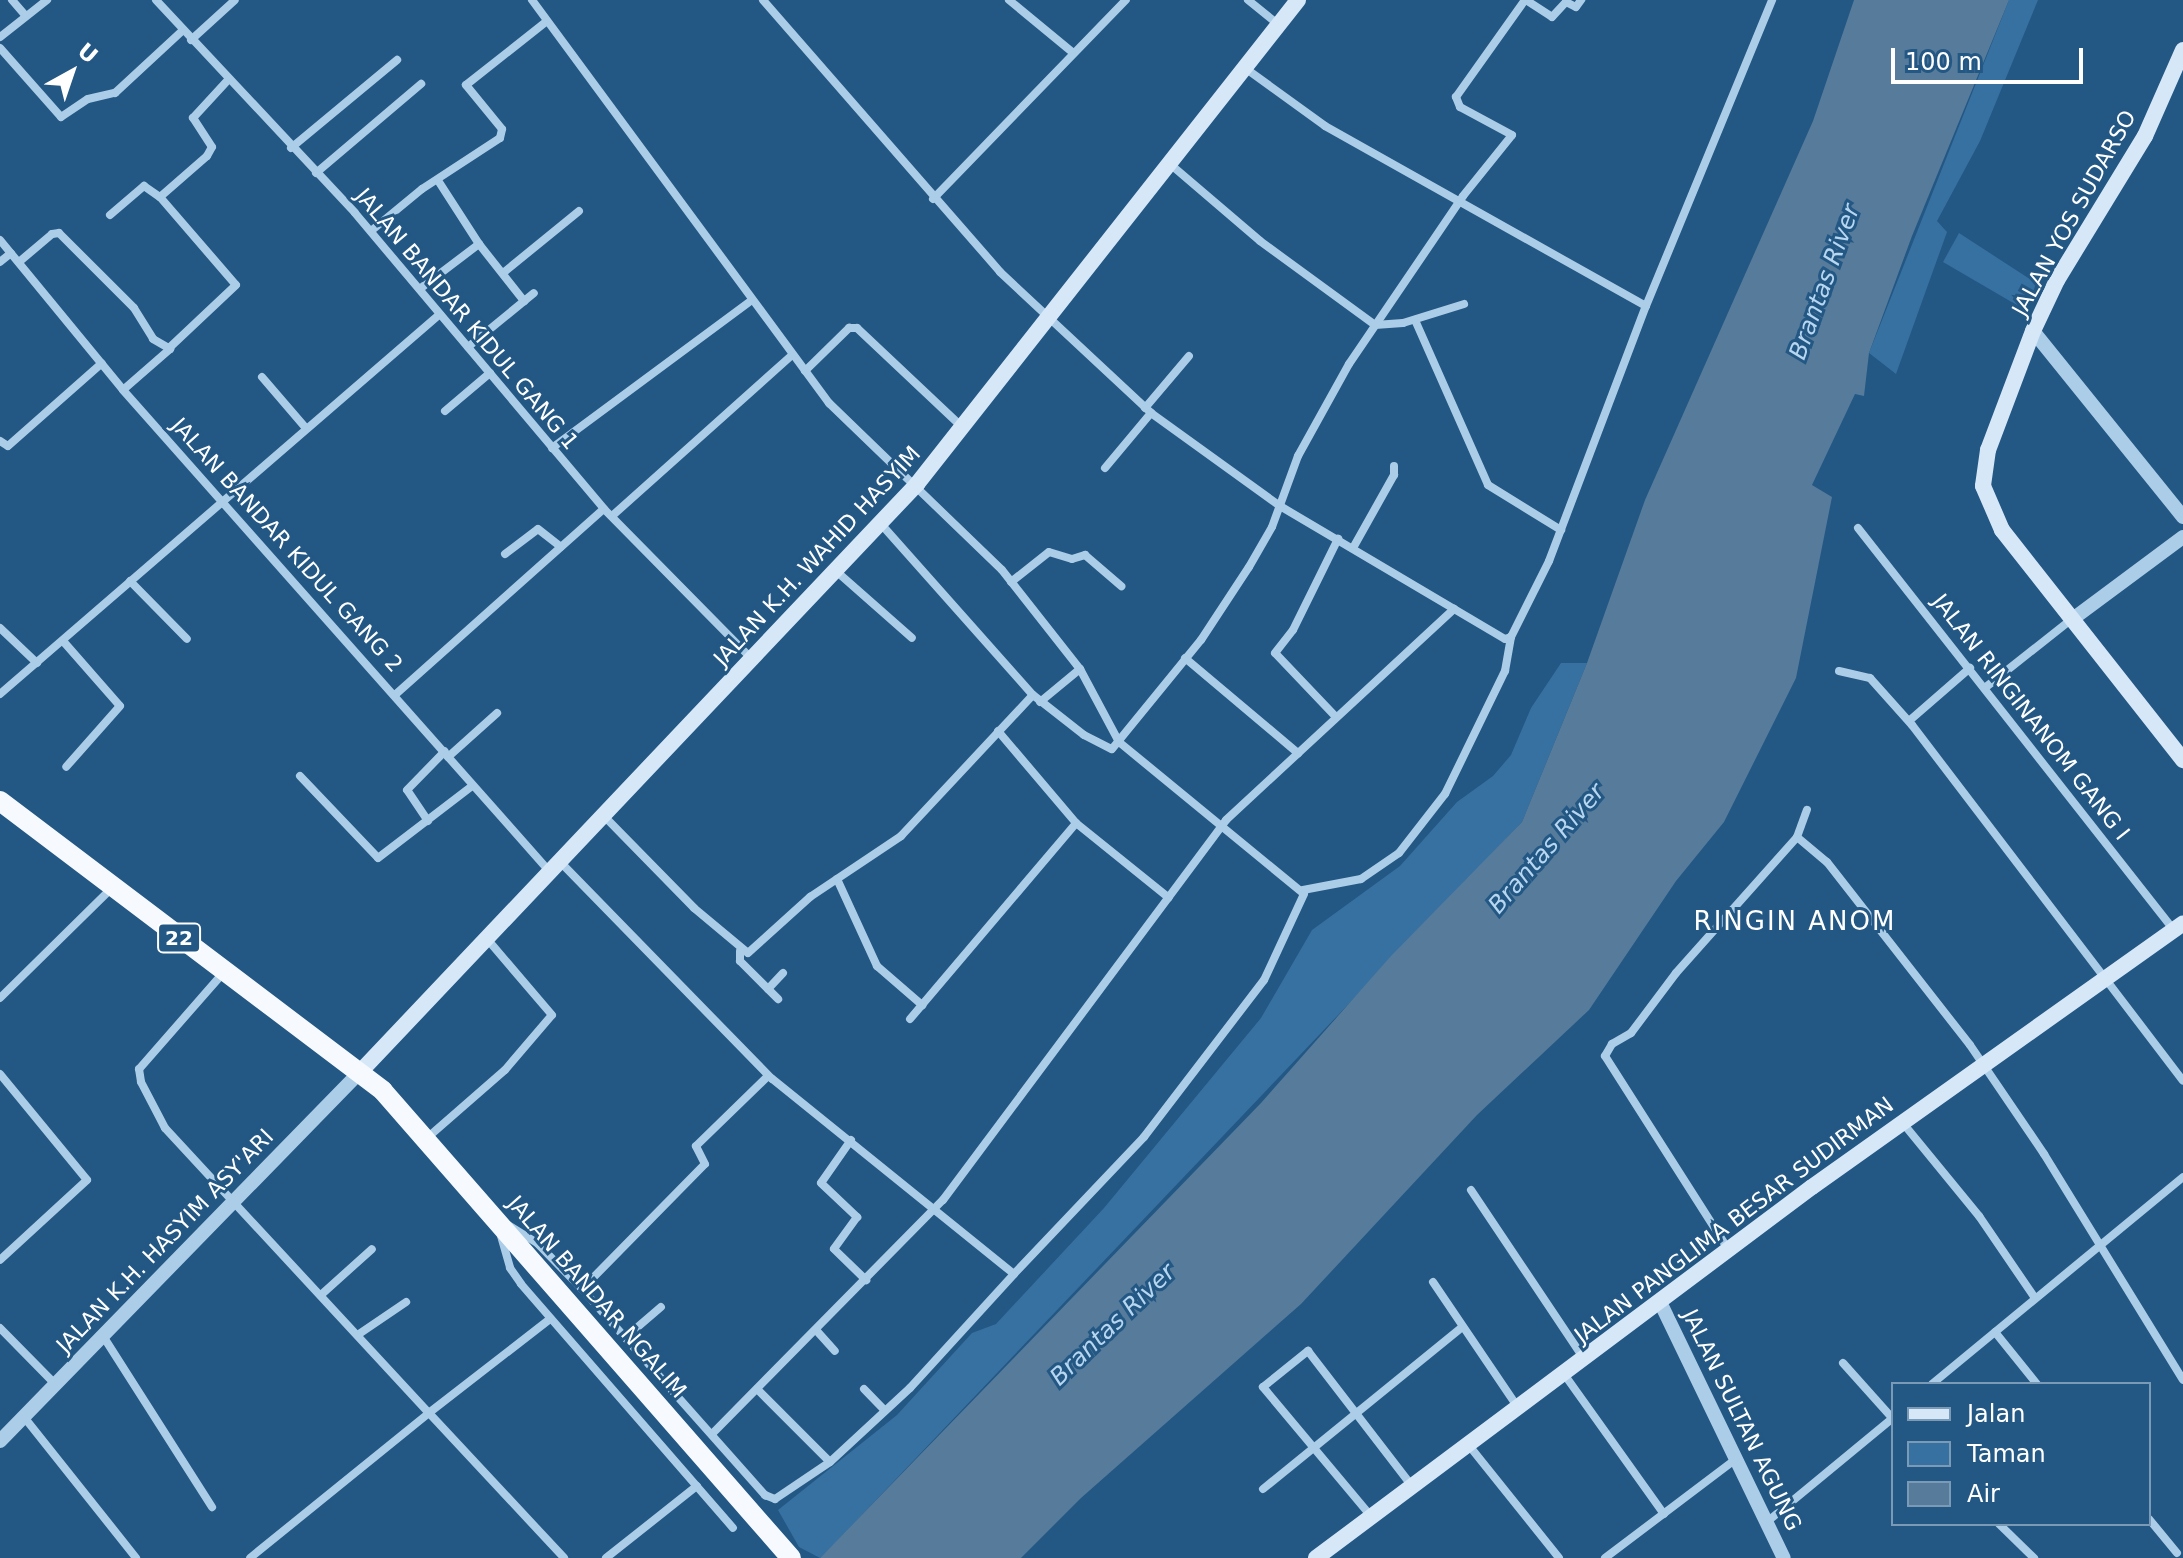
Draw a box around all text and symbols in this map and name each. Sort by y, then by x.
north arrow [32,32,112,112]
scale bar [1895,32,2087,82]
text: U [73,38,103,69]
text: 100 m [1905,48,1982,76]
street label: JALAN YOS SUDARSO [2006,106,2142,320]
street label: JALAN BANDAR KIDUL GANG 1 [350,183,584,455]
water label: Brantas River [1784,201,1866,363]
street label: JALAN BANDAR KIDUL GANG 2 [166,413,408,677]
street label: JALAN K.H. WAHID HASYIM [708,441,926,671]
street label: JALAN RINGINANOM GANG I [1927,589,2135,845]
water label: Brantas River [1483,778,1611,920]
district label: RINGIN ANOM [1694,906,1896,938]
road number: 22 [157,922,201,954]
street label: JALAN PANGLIMA BESAR SUDIRMAN [1569,1091,1899,1349]
street label: JALAN K.H. HASYIM ASY'ARI [51,1124,279,1358]
street label: JALAN BANDAR NGALIM [502,1191,692,1403]
water label: Brantas River [1044,1258,1182,1392]
street label: JALAN SULTAN AGUNG [1677,1305,1807,1535]
legend [1891,1382,2151,1526]
text: Jalan [1967,1400,2025,1428]
text: Taman [1967,1440,2046,1468]
text: Air [1967,1480,2000,1508]

